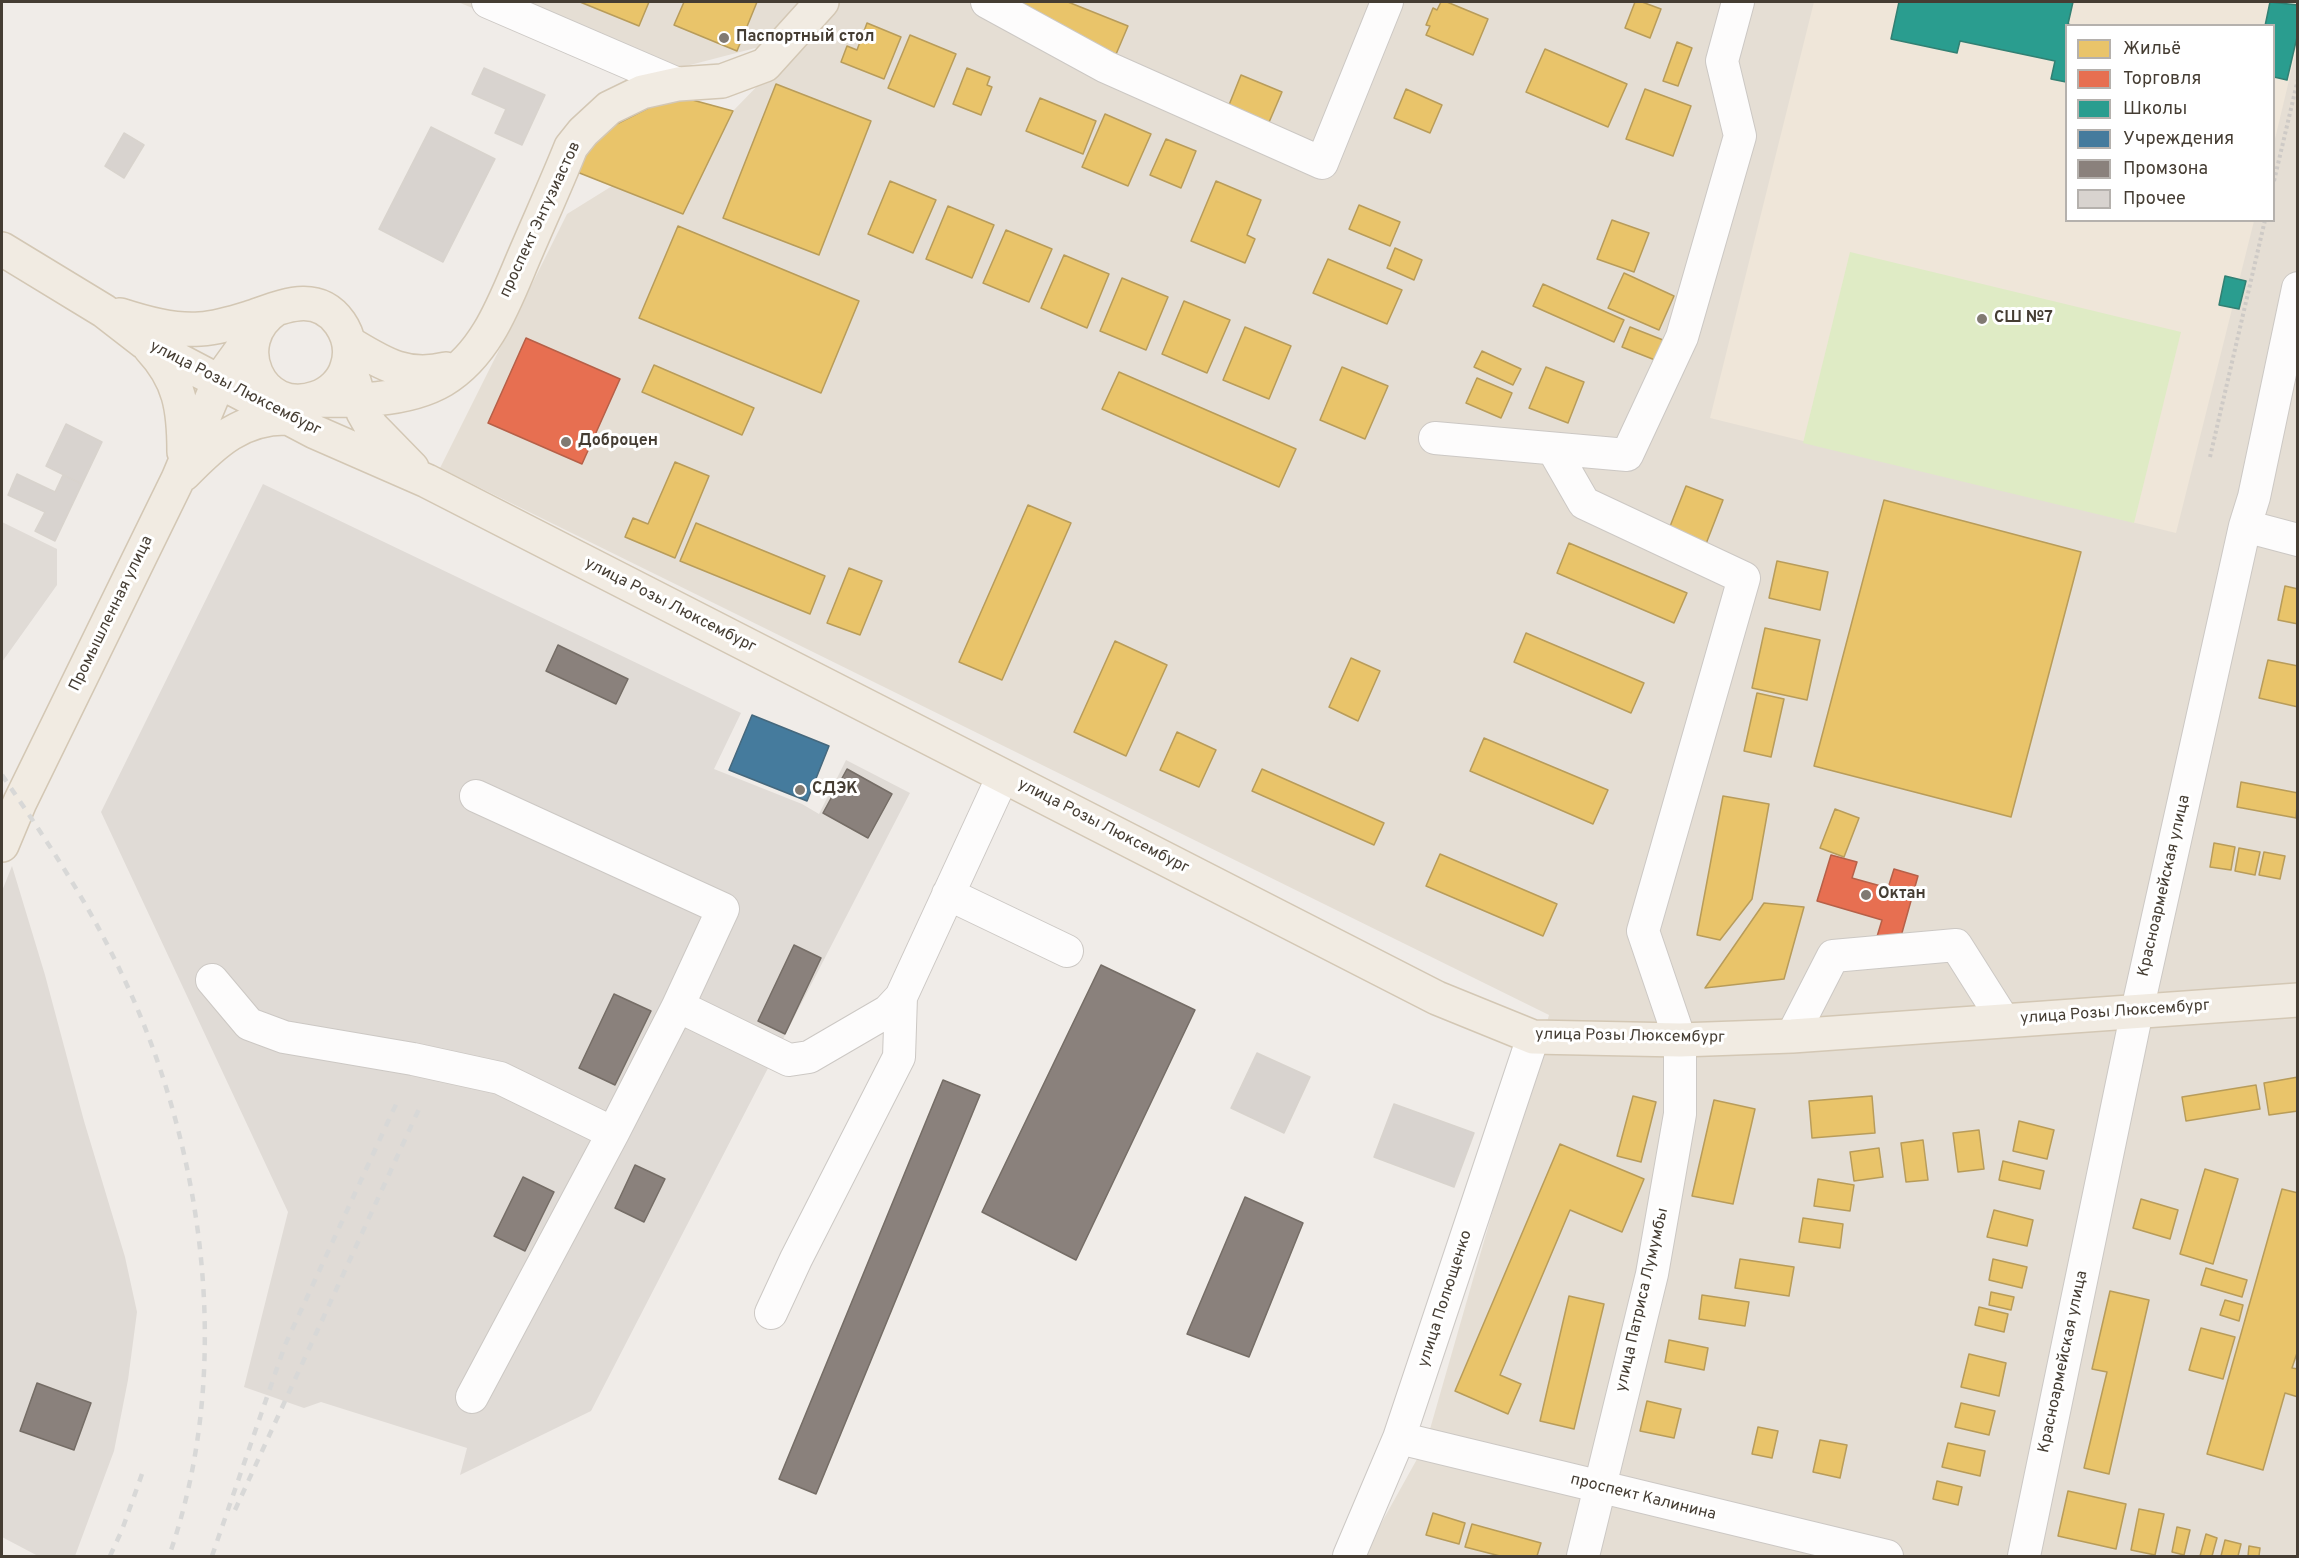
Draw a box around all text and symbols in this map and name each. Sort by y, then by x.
legend [2065,24,2275,222]
place label: Паспортный стол [736,28,874,48]
marker: Паспортный стол [717,31,731,45]
text: Жильё [2123,38,2181,61]
text: Торговля [2123,68,2201,91]
text: Школы [2123,98,2187,121]
text: Учреждения [2123,128,2234,151]
street label: проспект Энтузиастов [496,139,586,301]
text: Промзона [2123,158,2208,181]
text: Прочее [2123,188,2186,211]
place label: СШ №7 [1994,309,2053,329]
marker: СШ №7 [1975,312,1989,326]
street label: улица Розы Люксембург [146,337,324,441]
place label: Доброцен [578,432,658,452]
marker: Доброцен [559,435,573,449]
street label: Промышленная улица [66,533,158,695]
street label: улица Розы Люксембург [581,554,759,658]
street label: улица Розы Люксембург [1014,775,1192,879]
place label: СДЭК [812,780,858,800]
marker: СДЭК [793,783,807,797]
street label: Красноармейская улица [2135,793,2195,979]
place label: Октан [1878,885,1926,905]
marker: Октан [1859,888,1873,902]
street label: улица Розы Люксембург [2020,997,2210,1029]
street label: улица Розы Люксембург [1535,1026,1725,1048]
street label: улица Патриса Лумумбы [1612,1206,1674,1394]
street label: улица Полющенко [1415,1228,1477,1370]
street label: Красноармейская улица [2035,1269,2093,1455]
street label: проспект Калинина [1568,1471,1718,1525]

